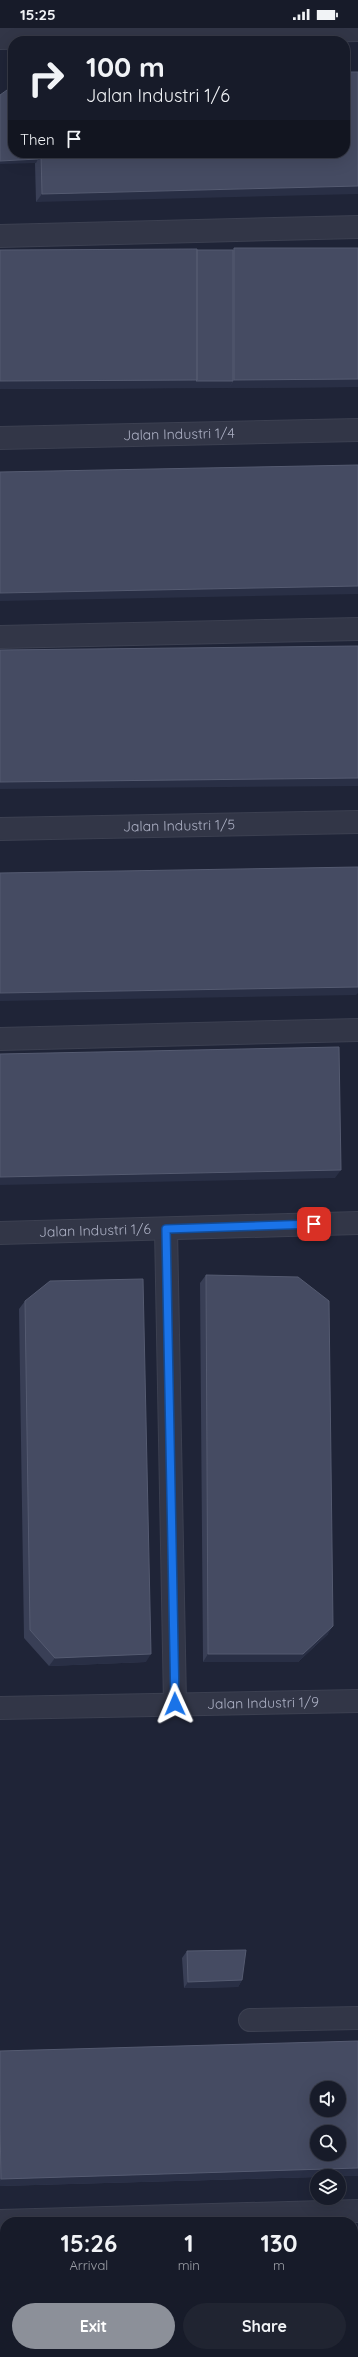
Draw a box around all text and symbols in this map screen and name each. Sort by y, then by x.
text: 15:25 [20,5,56,24]
text: 100 m [86,49,165,84]
icon: right [20,52,72,104]
text: Jalan Industri 1/6 [86,84,230,107]
icon: arrive [63,128,85,150]
text: Then [20,130,55,149]
street label: Jalan Industri 1/4 [123,424,235,444]
street label: Jalan Industri 1/5 [123,815,235,836]
pin [297,1207,331,1241]
icon: arrive [303,1213,325,1235]
street label: Jalan Industri 1/6 [39,1220,152,1241]
position arrow [154,1683,196,1725]
street label: Jalan Industri 1/9 [207,1693,319,1713]
map controls [310,2081,346,2205]
button: sound [310,2081,346,2117]
button: search [310,2125,346,2161]
button: layers [310,2169,346,2205]
text: 15:26 [61,2228,117,2258]
text: 1 [184,2228,193,2258]
text: 130 [260,2228,297,2258]
text: Arrival [69,2257,108,2273]
text: min [178,2257,200,2273]
text: m [273,2257,285,2273]
button: Exit [12,2303,175,2349]
button: Share [183,2303,346,2349]

